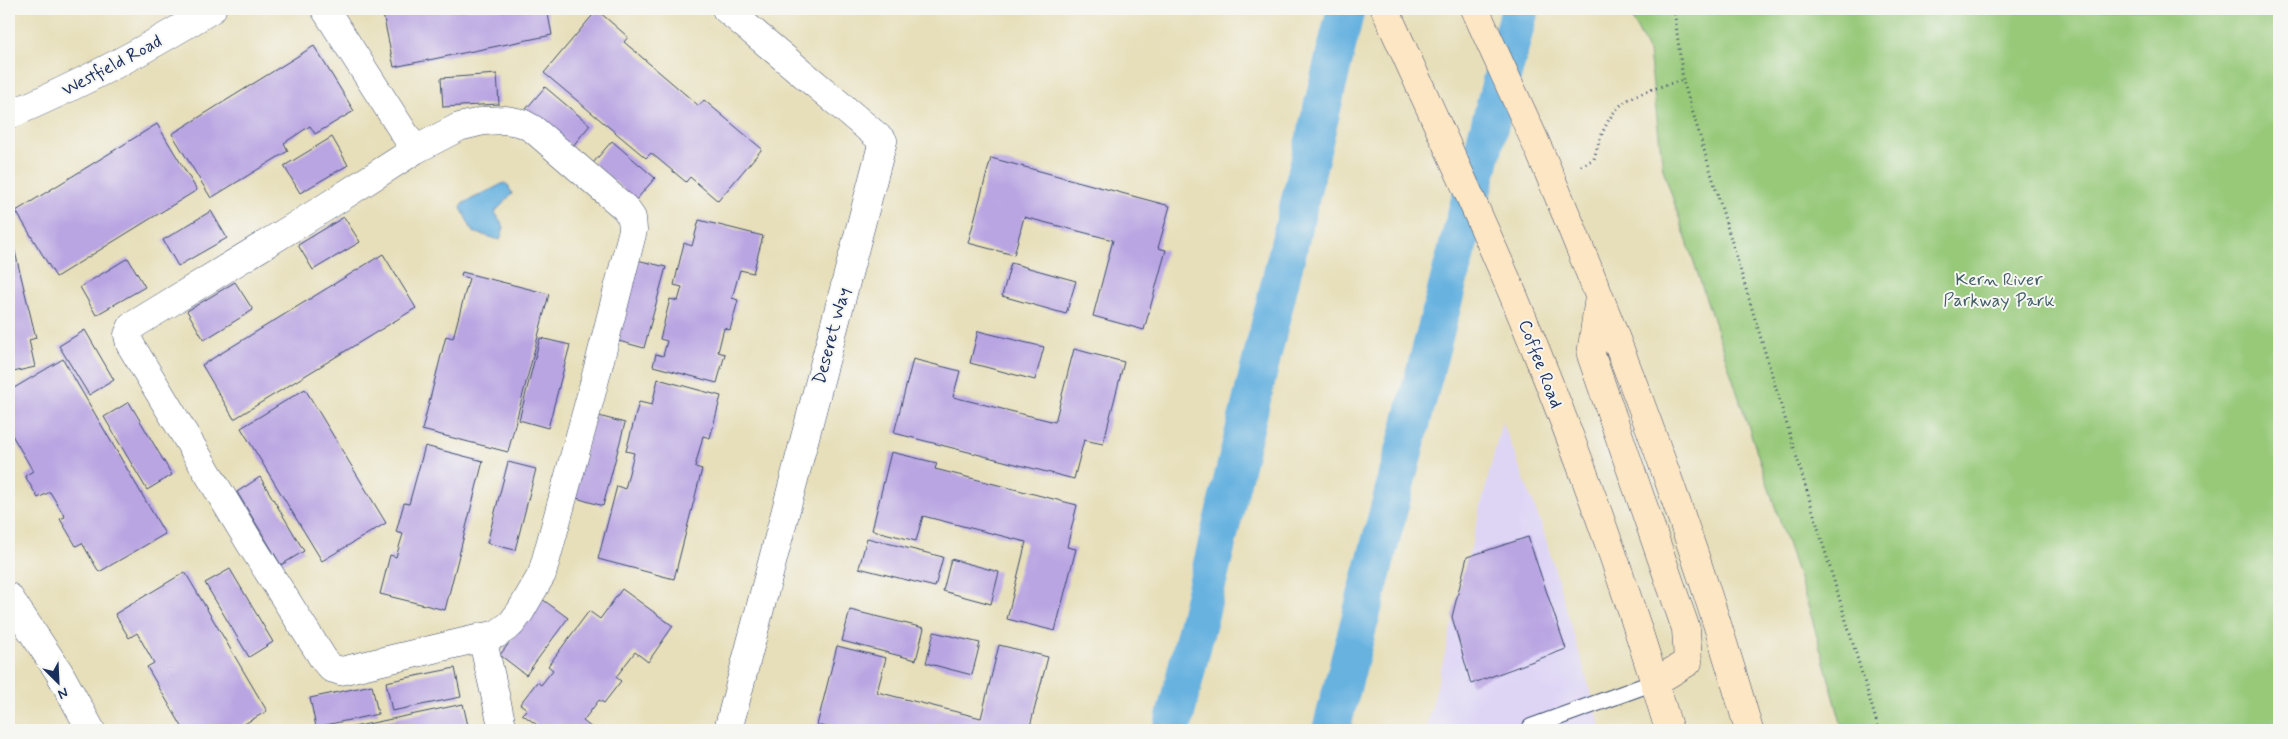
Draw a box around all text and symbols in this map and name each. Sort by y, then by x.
street label: Westfield Road [58,30,166,102]
park label: Kern River Parkway Park [1943,268,2055,313]
street label: Deseret Way [808,285,856,387]
street label: Coffee Road [1512,316,1568,412]
north arrow [32,656,82,706]
text: N [55,683,71,703]

